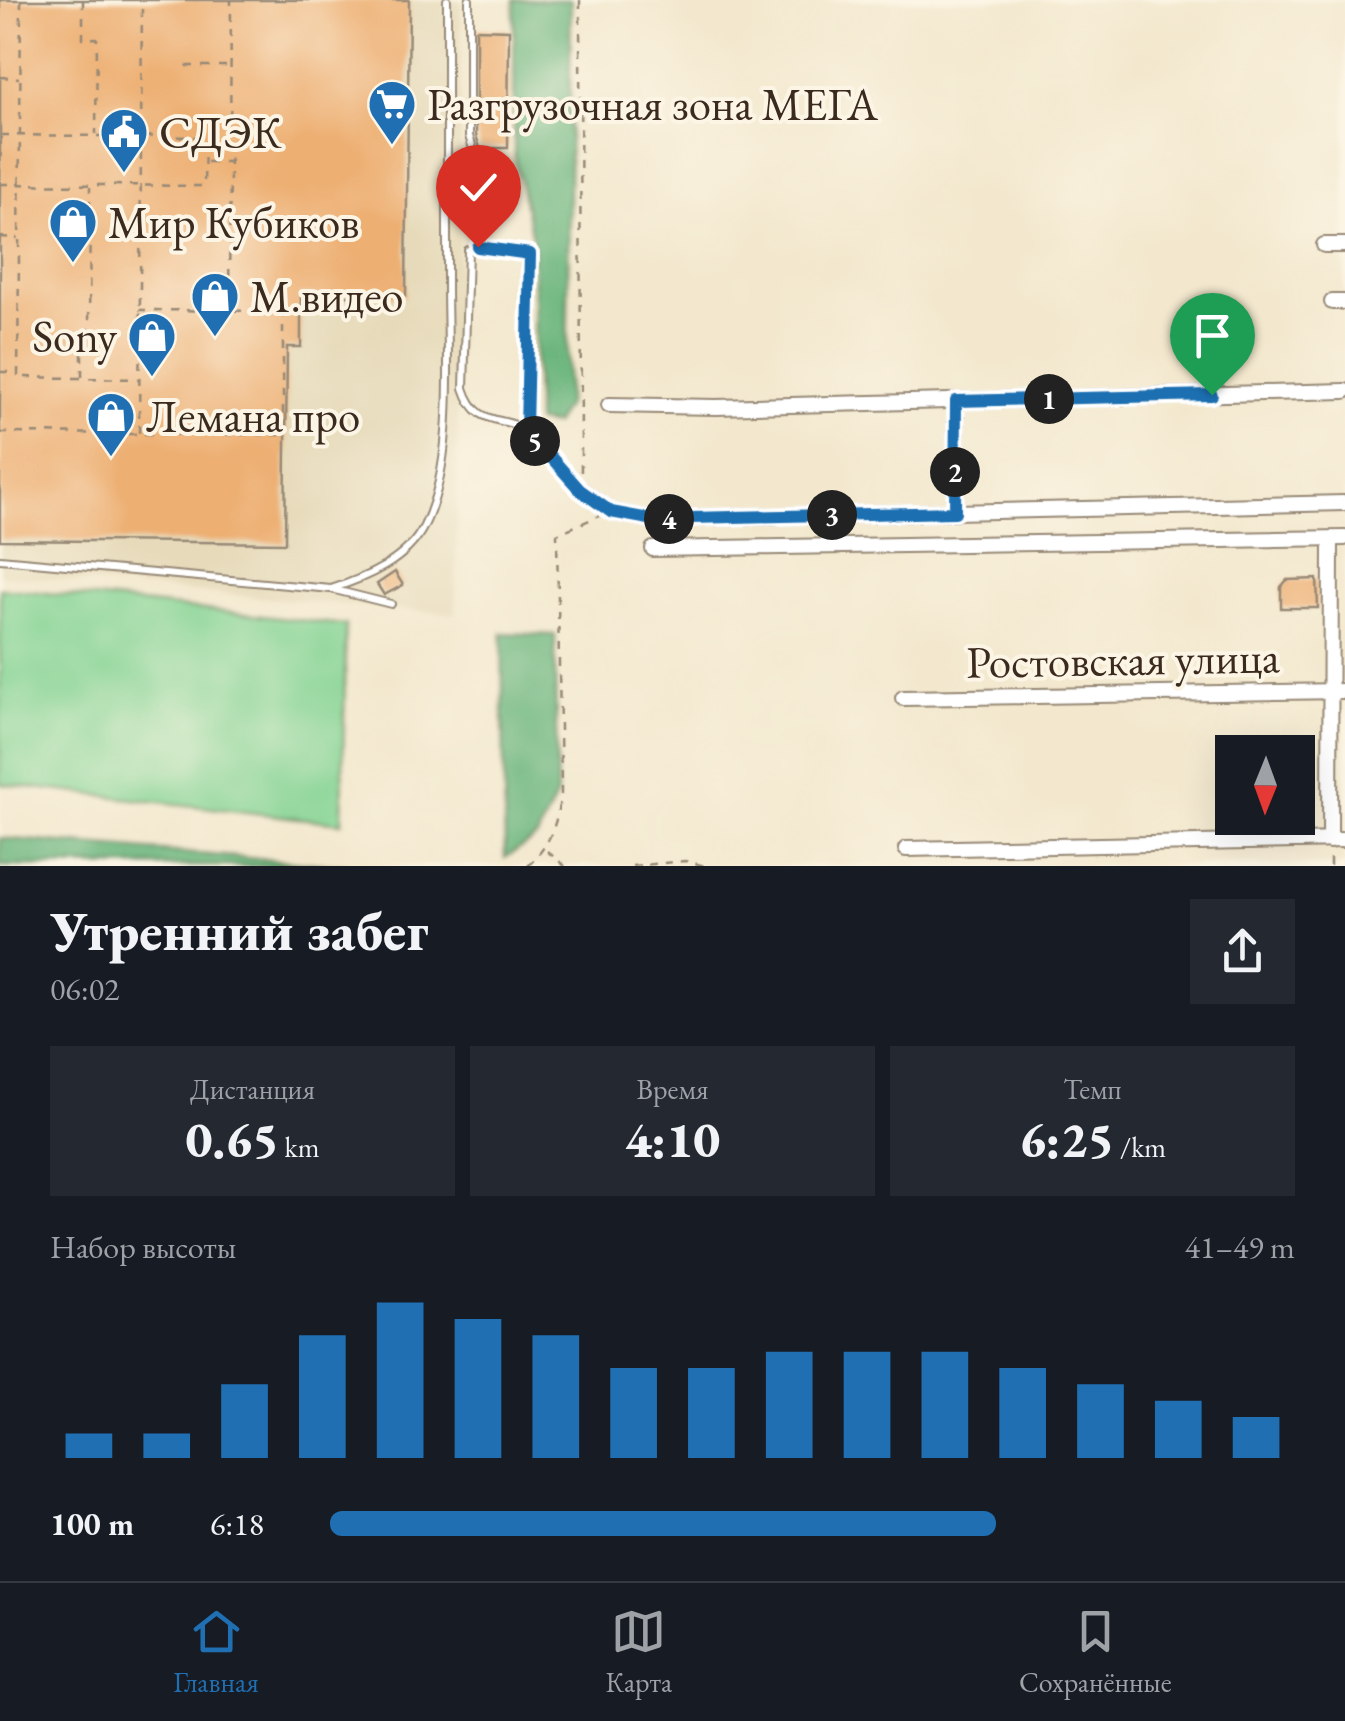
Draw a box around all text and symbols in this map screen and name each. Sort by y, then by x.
place label: Разгрузочная зона МЕГА [427,75,879,133]
supermarket icon: Разгрузочная зона МЕГА [366,78,418,146]
place label: СДЭК [159,103,282,161]
public building icon: СДЭК [98,106,150,174]
pin [436,145,521,248]
icon: check [451,160,506,215]
place label: Мир Кубиков [108,193,359,251]
shop icon: Мир Кубиков [47,196,99,264]
place label: М.видео [250,267,404,325]
shop icon: М.видео [189,270,241,338]
pin [1170,293,1255,396]
place label: Sony [32,307,117,365]
icon: arrive [1185,308,1240,363]
shop icon: Sony [126,310,178,378]
pin: 1 [1024,374,1074,424]
text: 1 [1042,381,1056,417]
place label: Лемана про [146,387,360,445]
shop icon: Лемана про [85,390,137,458]
pin: 5 [510,416,560,466]
text: 5 [528,423,542,459]
pin: 2 [930,447,980,497]
text: 2 [948,454,962,490]
pin: 3 [807,490,857,540]
pin: 4 [644,494,694,544]
text: 3 [825,497,839,533]
text: 4 [662,501,676,537]
street label: Ростовская улица [966,627,1280,691]
north arrow [1215,735,1315,835]
map controls [1215,735,1315,835]
text: Утренний забег [50,895,429,966]
button: share [1190,899,1295,1004]
text: 06:02 [50,968,119,1010]
text: Дистанция [190,1071,315,1107]
text: Время [637,1071,708,1107]
text: Темп [1063,1071,1122,1107]
text: 0.65 [185,1107,279,1172]
text: 4:10 [625,1107,720,1172]
text: 6:25 [1019,1107,1114,1172]
text: km [279,1129,320,1165]
text: /km [1114,1129,1166,1165]
text: Набор высоты [50,1226,236,1268]
text: 41–49 m [1185,1226,1295,1268]
text: 100 m [50,1503,134,1545]
text: 6:18 [210,1503,264,1545]
tab: Главная [173,1604,259,1700]
tab: Карта [605,1604,672,1700]
tab: Сохранённые [1019,1604,1172,1700]

